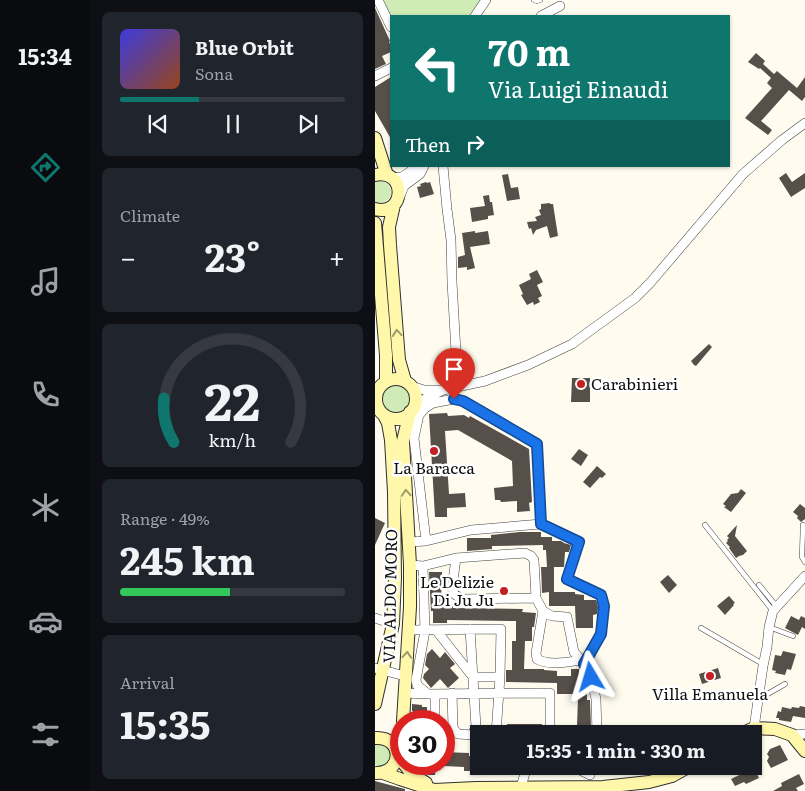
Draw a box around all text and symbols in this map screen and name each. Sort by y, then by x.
text: 70 m [488,25,570,77]
text: Blue Orbit [195,33,294,61]
icon: left [405,35,470,100]
text: 15:34 [18,39,72,72]
text: Sona [195,61,233,85]
text: Via Luigi Einaudi [488,72,668,105]
icon: previous [144,110,172,138]
icon: pause [219,110,247,138]
icon: next [294,110,322,138]
text: Then [405,130,451,158]
icon: right [461,130,489,158]
icon: directions [28,150,63,185]
text: Climate [120,203,180,227]
text: 23° [205,227,260,284]
text: − [120,235,136,277]
text: + [329,235,345,277]
icon: music [28,264,63,299]
one-way arrow [391,329,402,337]
pin [433,348,475,399]
icon: arrive [440,355,468,383]
text: 22 [205,360,260,437]
place label: Carabinieri [591,371,678,395]
icon: phone [28,377,63,412]
marker: Carabinieri [575,378,587,390]
text: km/h [209,426,256,453]
marker: La Baracca [428,445,440,457]
place label: La Baracca [393,455,475,479]
one-way arrow [400,489,411,497]
icon: climate [28,490,63,525]
text: Range · 49% [120,506,210,530]
street label: VIA ALDO MORO [376,529,402,663]
text: 245 km [120,530,255,587]
place label: Le Delizie Di Ju Ju [420,569,494,611]
marker: Le Delizie Di Ju Ju [498,585,510,597]
icon: car [28,604,63,639]
position arrow [564,650,616,702]
one-way arrow [401,651,412,659]
text: Arrival [120,670,175,694]
marker: Villa Emanuela [704,670,716,682]
place label: Villa Emanuela [652,681,768,705]
text: 15:35 [120,694,210,751]
speed limit sign: 30 [390,710,455,775]
icon: filters [28,717,63,752]
text: 15:35 · 1 min · 330 m [527,736,705,764]

